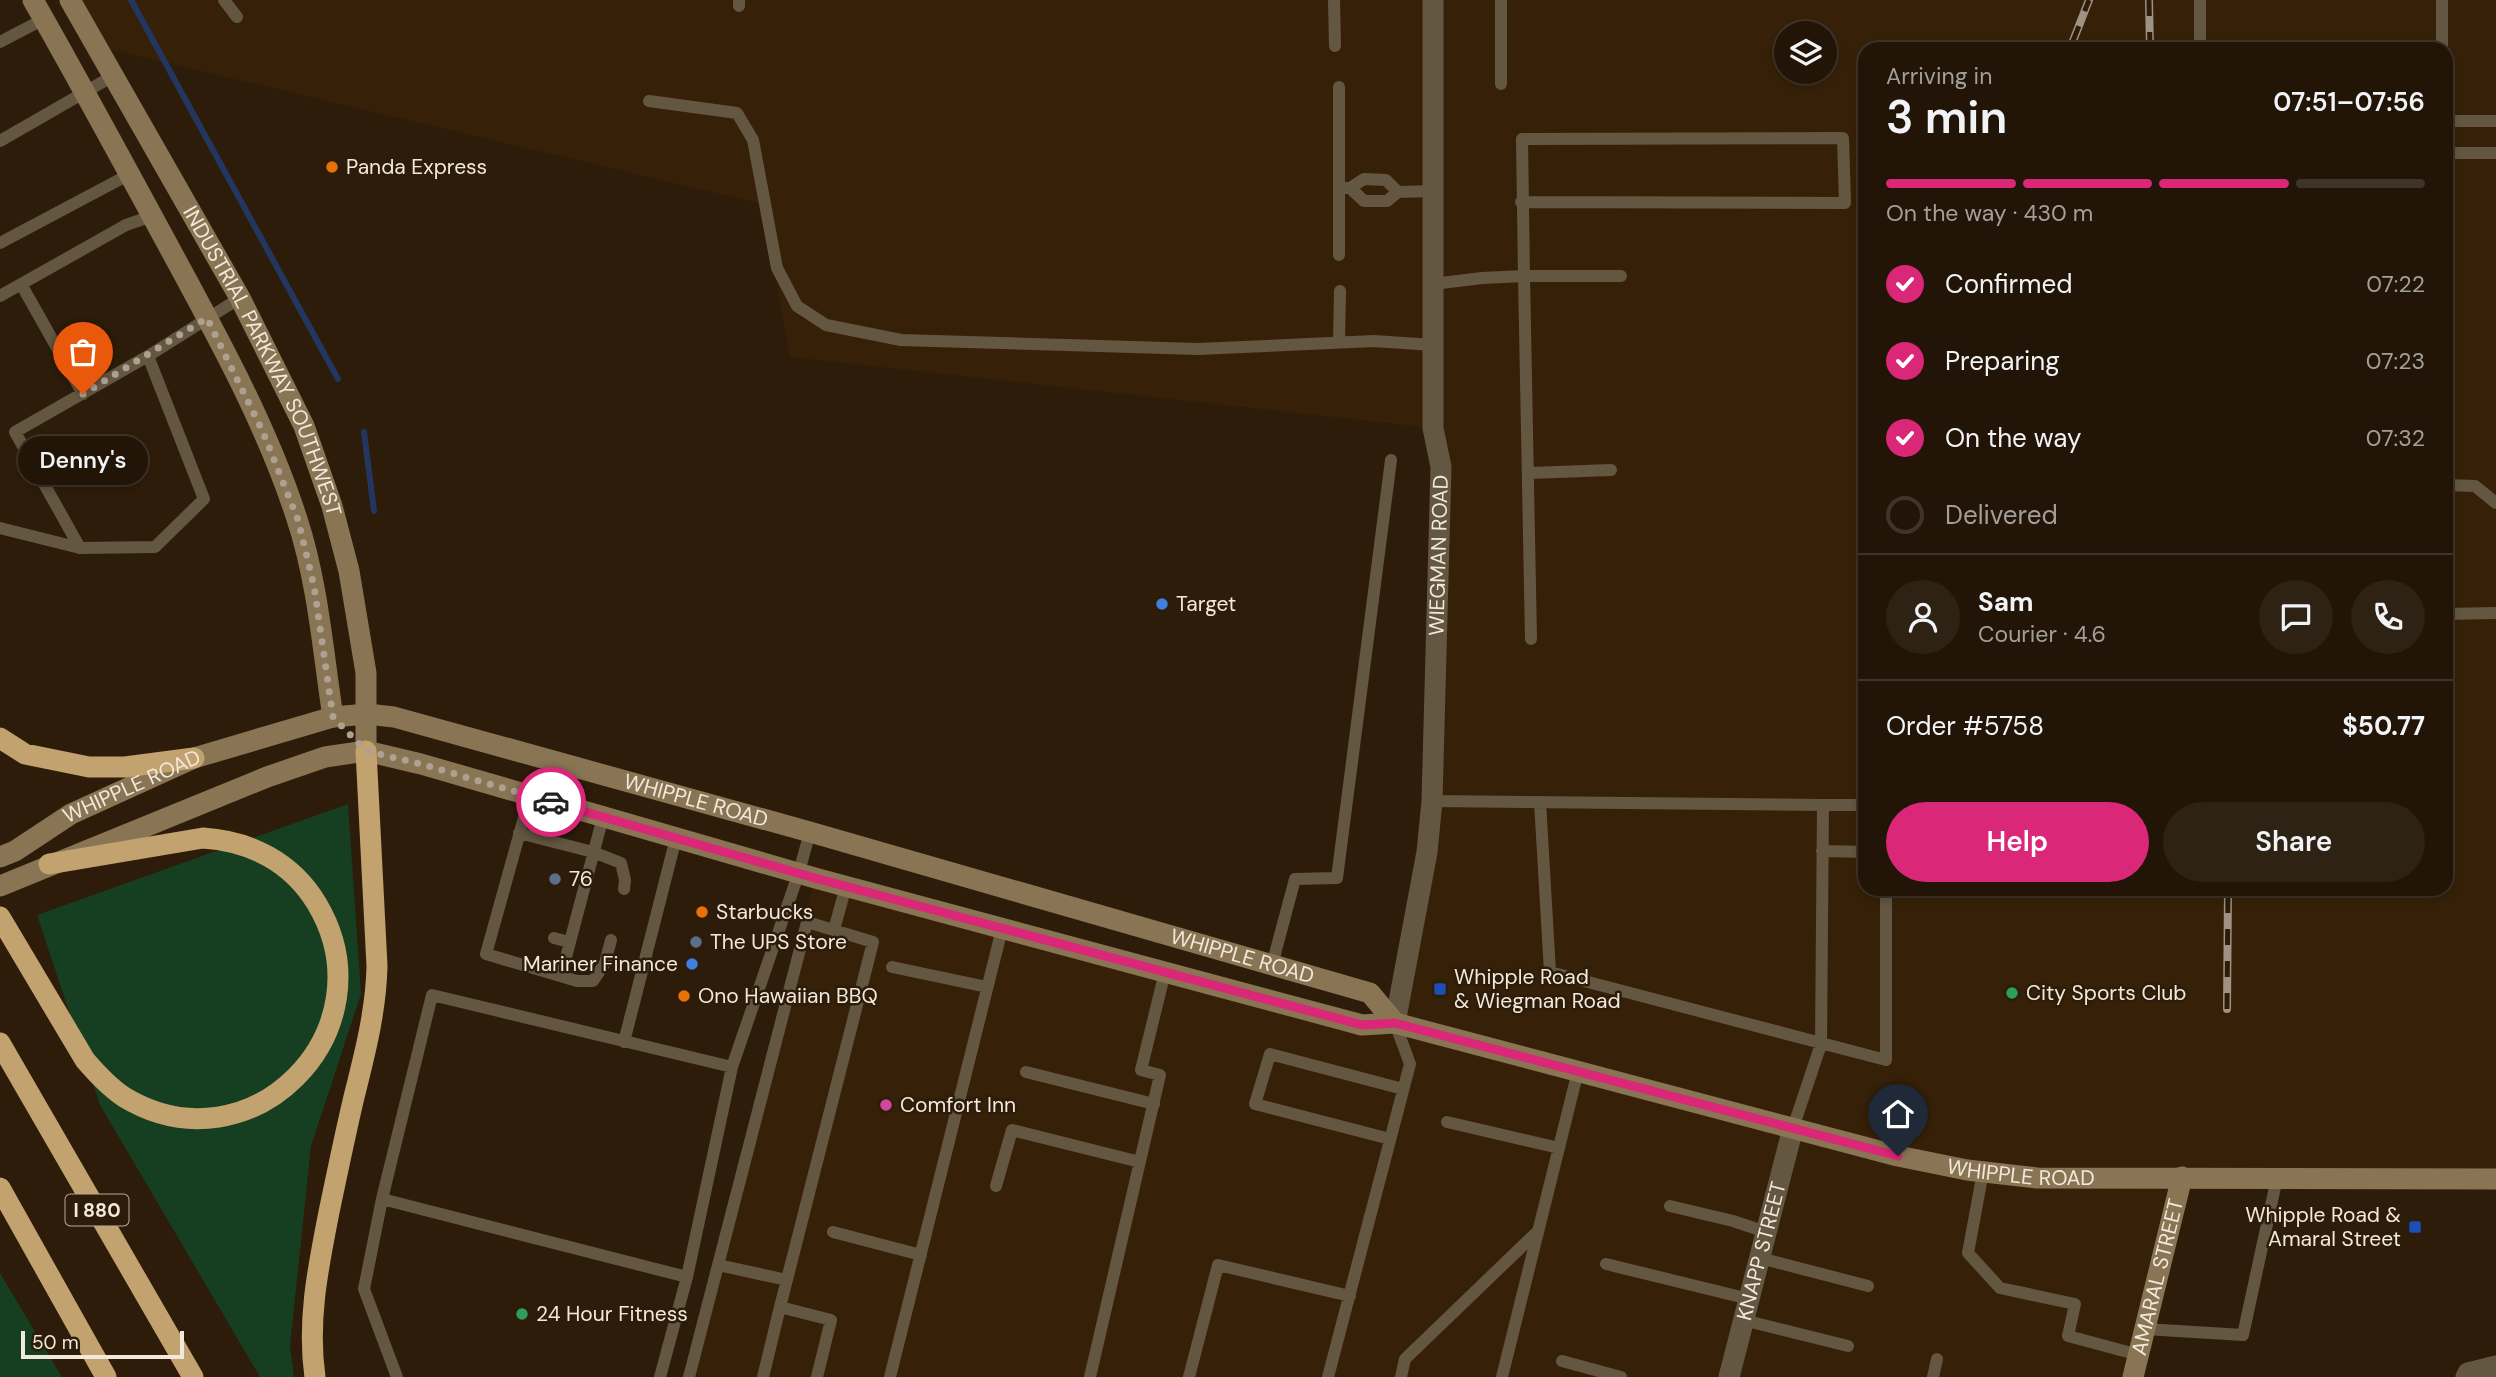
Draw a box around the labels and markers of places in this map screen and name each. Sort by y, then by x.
place label: Panda Express [346,153,487,181]
marker: Panda Express [324,159,340,175]
pin [53,322,113,394]
callout: Denny's [18,436,148,485]
place label: Target [1176,590,1236,618]
marker: Target [1154,596,1170,612]
place label: 76 [569,865,593,893]
marker: 76 [547,871,563,887]
place label: Starbucks [716,898,813,926]
marker: Starbucks [694,904,710,920]
place label: The UPS Store [710,928,847,956]
marker: The UPS Store [688,934,704,950]
place label: Mariner Finance [523,950,678,978]
marker: Mariner Finance [684,956,700,972]
place label: Whipple Road & Wiegman Road [1454,963,1621,1015]
place label: City Sports Club [2026,979,2186,1007]
marker: Whipple Road & Wiegman Road [1432,981,1448,997]
place label: Ono Hawaiian BBQ [698,982,878,1010]
marker: City Sports Club [2004,985,2020,1001]
marker: Ono Hawaiian BBQ [676,988,692,1004]
pin [1868,1084,1928,1156]
place label: Comfort Inn [900,1091,1016,1119]
marker: Comfort Inn [878,1097,894,1113]
place label: Whipple Road & Amaral Street [2245,1201,2401,1253]
marker: Whipple Road & Amaral Street [2407,1219,2423,1235]
place label: 24 Hour Fitness [536,1300,688,1328]
marker: 24 Hour Fitness [514,1306,530,1322]

